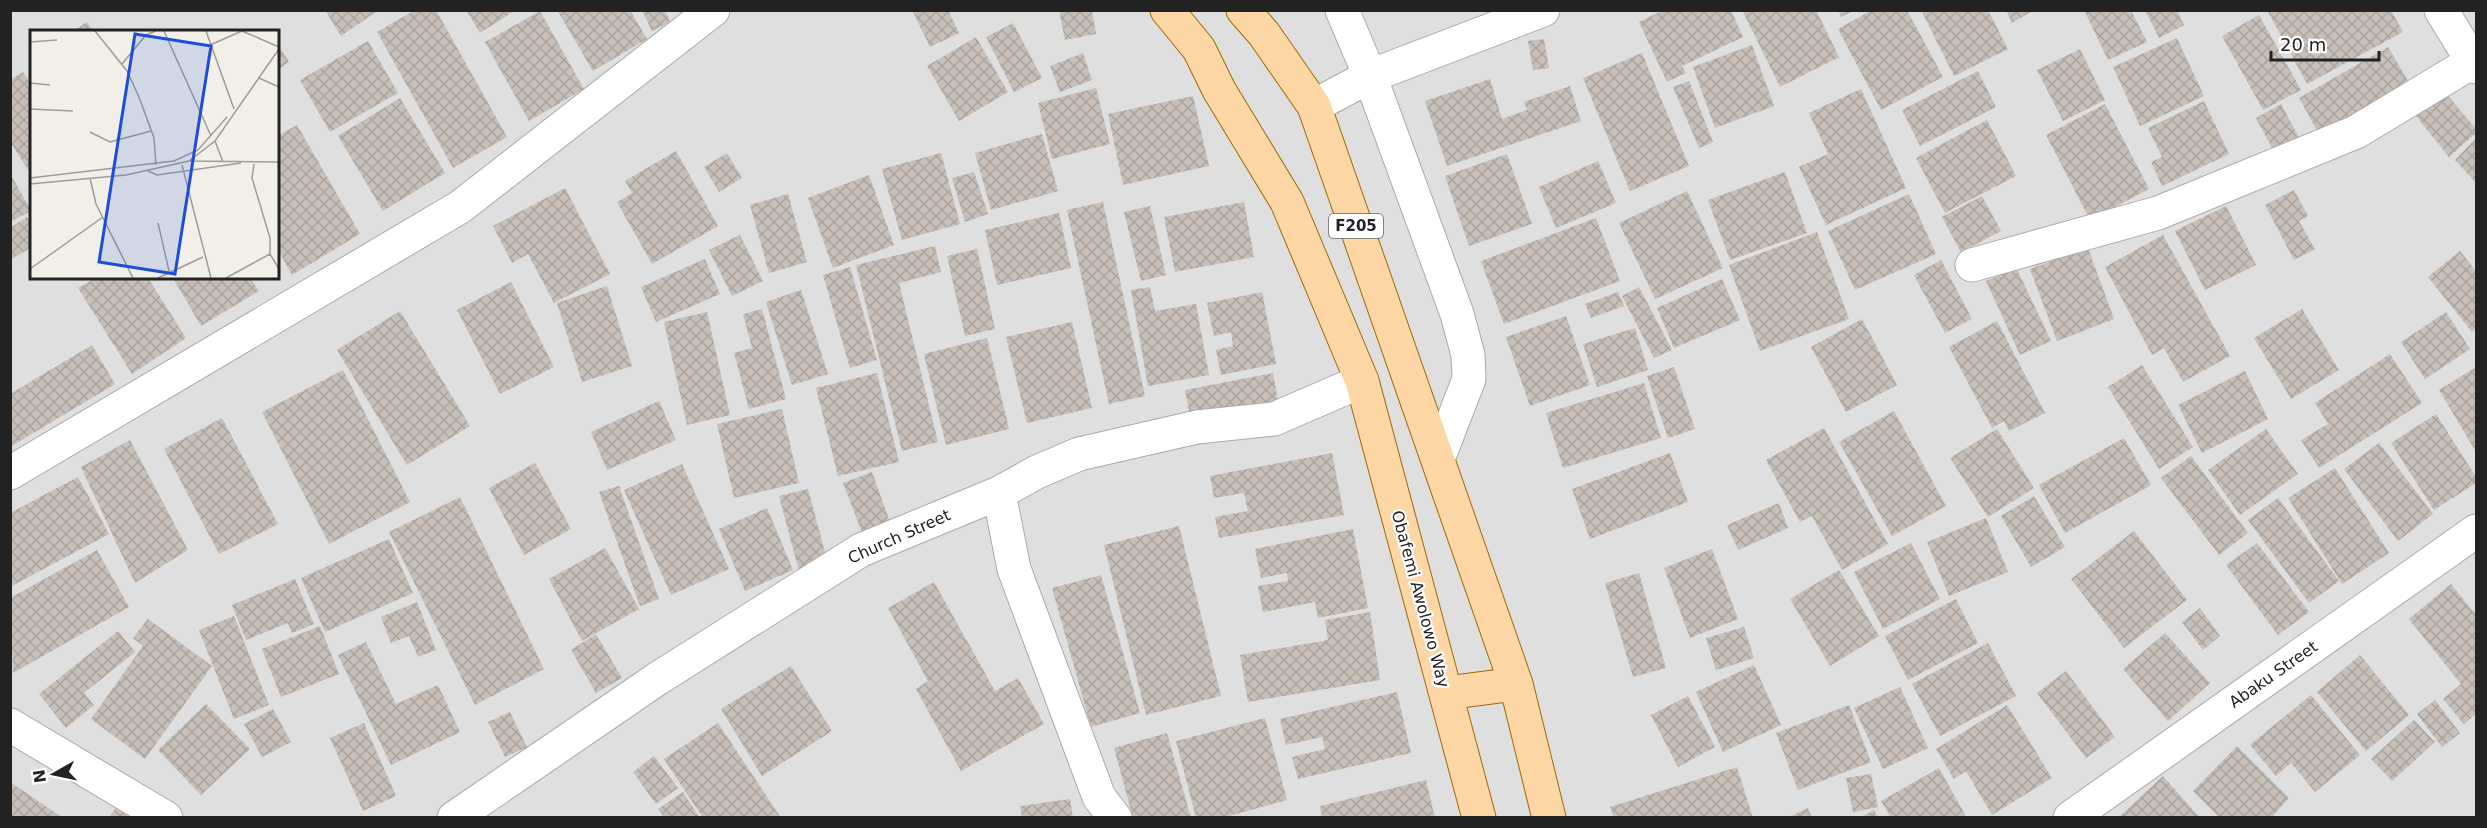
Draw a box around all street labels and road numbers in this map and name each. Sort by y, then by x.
road number: F205 [1329,214,1383,238]
street label: Church Street [845,505,953,568]
street label: Obafemi Awolowo Way [1388,508,1453,690]
street label: Abaku Street [2225,637,2321,712]

